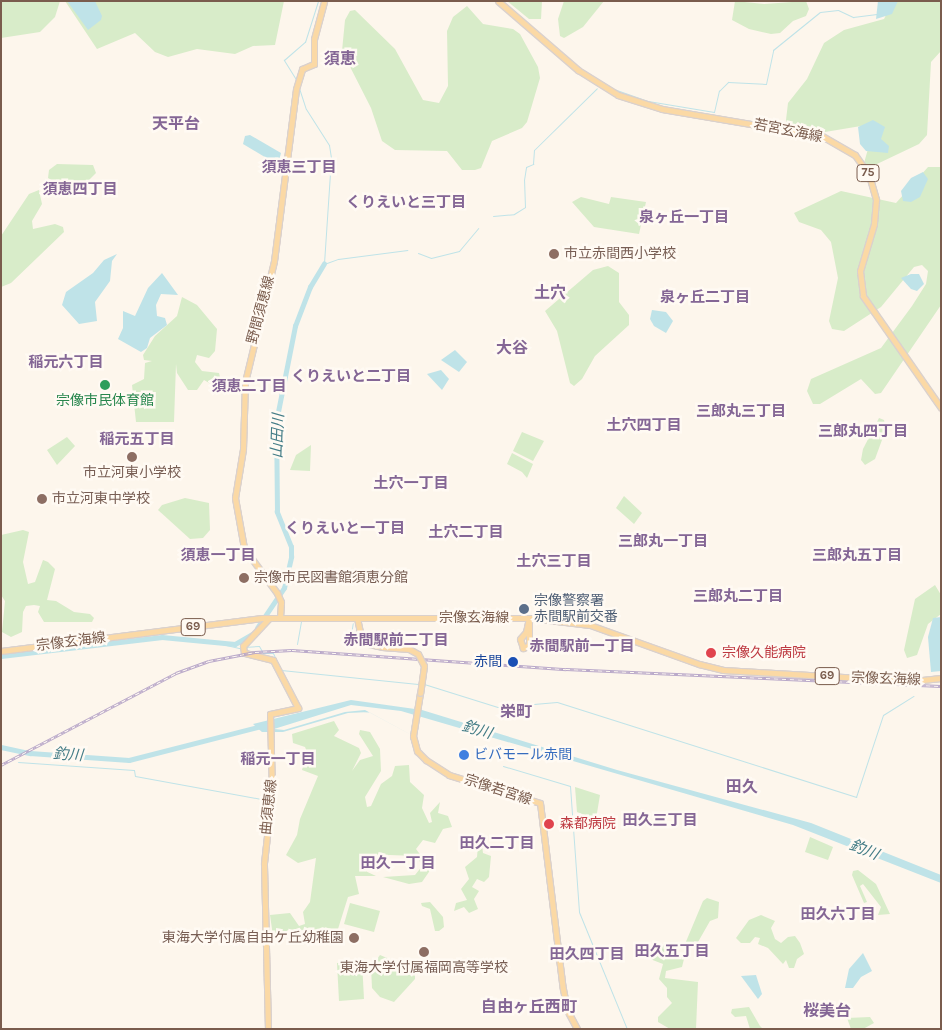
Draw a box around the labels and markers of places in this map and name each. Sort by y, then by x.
place label: 市立赤間西小学校 [564,246,676,262]
marker: 市立赤間西小学校 [548,248,560,260]
marker: 宗像市民体育館 [99,379,111,391]
place label: 宗像市民体育館 [56,393,154,409]
marker: 市立河東小学校 [126,451,138,463]
place label: 市立河東小学校 [83,465,181,481]
place label: 市立河東中学校 [52,491,150,507]
marker: 市立河東中学校 [36,493,48,505]
place label: 宗像市民図書館須恵分館 [254,570,408,586]
marker: 宗像市民図書館須恵分館 [238,572,250,584]
place label: 宗像警察署 赤間駅前交番 [534,593,618,626]
marker: 宗像警察署 赤間駅前交番 [518,603,530,615]
place label: 宗像久能病院 [722,645,806,661]
marker: 宗像久能病院 [704,646,718,660]
place label: 赤間 [474,654,502,670]
marker: 赤間 [506,655,520,669]
place label: ビバモール赤間 [474,747,572,763]
marker: ビバモール赤間 [458,749,470,761]
place label: 森都病院 [560,816,616,832]
marker: 森都病院 [542,817,556,831]
place label: 東海大学付属自由ケ丘幼稚園 [162,930,344,946]
marker: 東海大学付属自由ケ丘幼稚園 [348,932,360,944]
marker: 東海大学付属福岡高等学校 [418,946,430,958]
place label: 東海大学付属福岡高等学校 [340,960,508,976]

